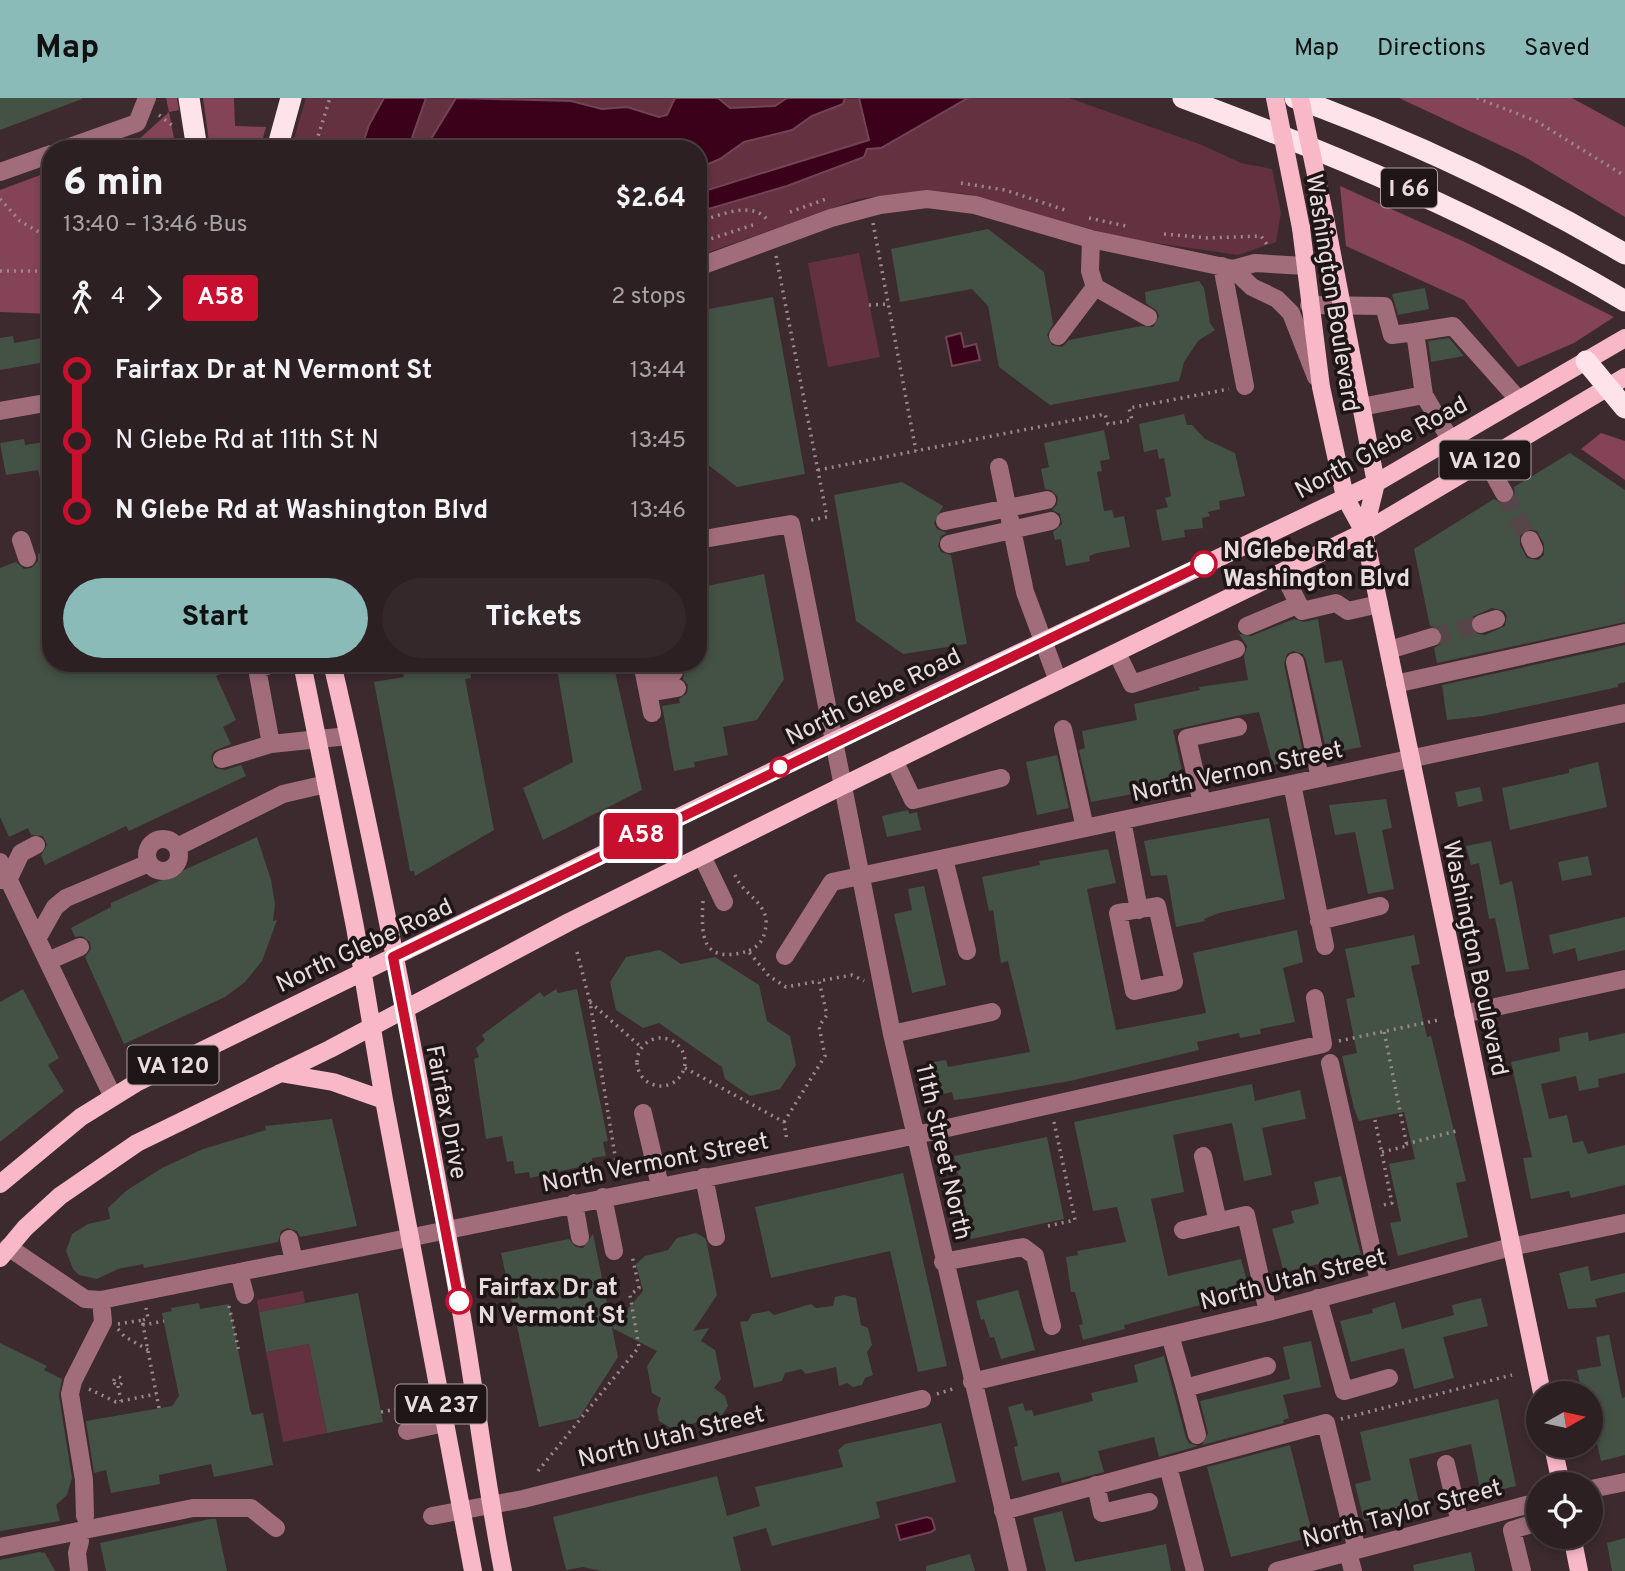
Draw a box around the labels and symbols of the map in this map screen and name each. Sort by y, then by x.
road number: I 66 [1381,169,1437,208]
street label: Washington Boulevard [1297,172,1365,414]
street label: North Glebe Road [1290,391,1474,507]
road number: VA 120 [1440,440,1530,480]
place label: N Glebe Rd at Washington Blvd [1223,537,1410,595]
marker: N Glebe Rd at Washington Blvd [1191,551,1217,577]
street label: North Glebe Road [781,642,966,753]
street label: North Vernon Street [1129,736,1346,810]
unlabelled marker [770,757,790,777]
line badge: A58 [601,813,681,859]
street label: Washington Boulevard [1434,838,1514,1079]
street label: North Glebe Road [272,893,458,1001]
street label: Fairfax Drive [417,1043,473,1182]
road number: VA 120 [128,1046,218,1084]
street label: 11th Street North [907,1062,977,1243]
street label: North Vermont Street [539,1127,771,1201]
street label: North Utah Street [1197,1243,1390,1319]
place label: Fairfax Dr at N Vermont St [478,1274,625,1332]
marker: Fairfax Dr at N Vermont St [446,1288,472,1314]
north arrow [1526,1381,1603,1458]
road number: VA 237 [396,1385,486,1424]
street label: North Utah Street [575,1400,768,1476]
street label: North Taylor Street [1300,1474,1505,1556]

